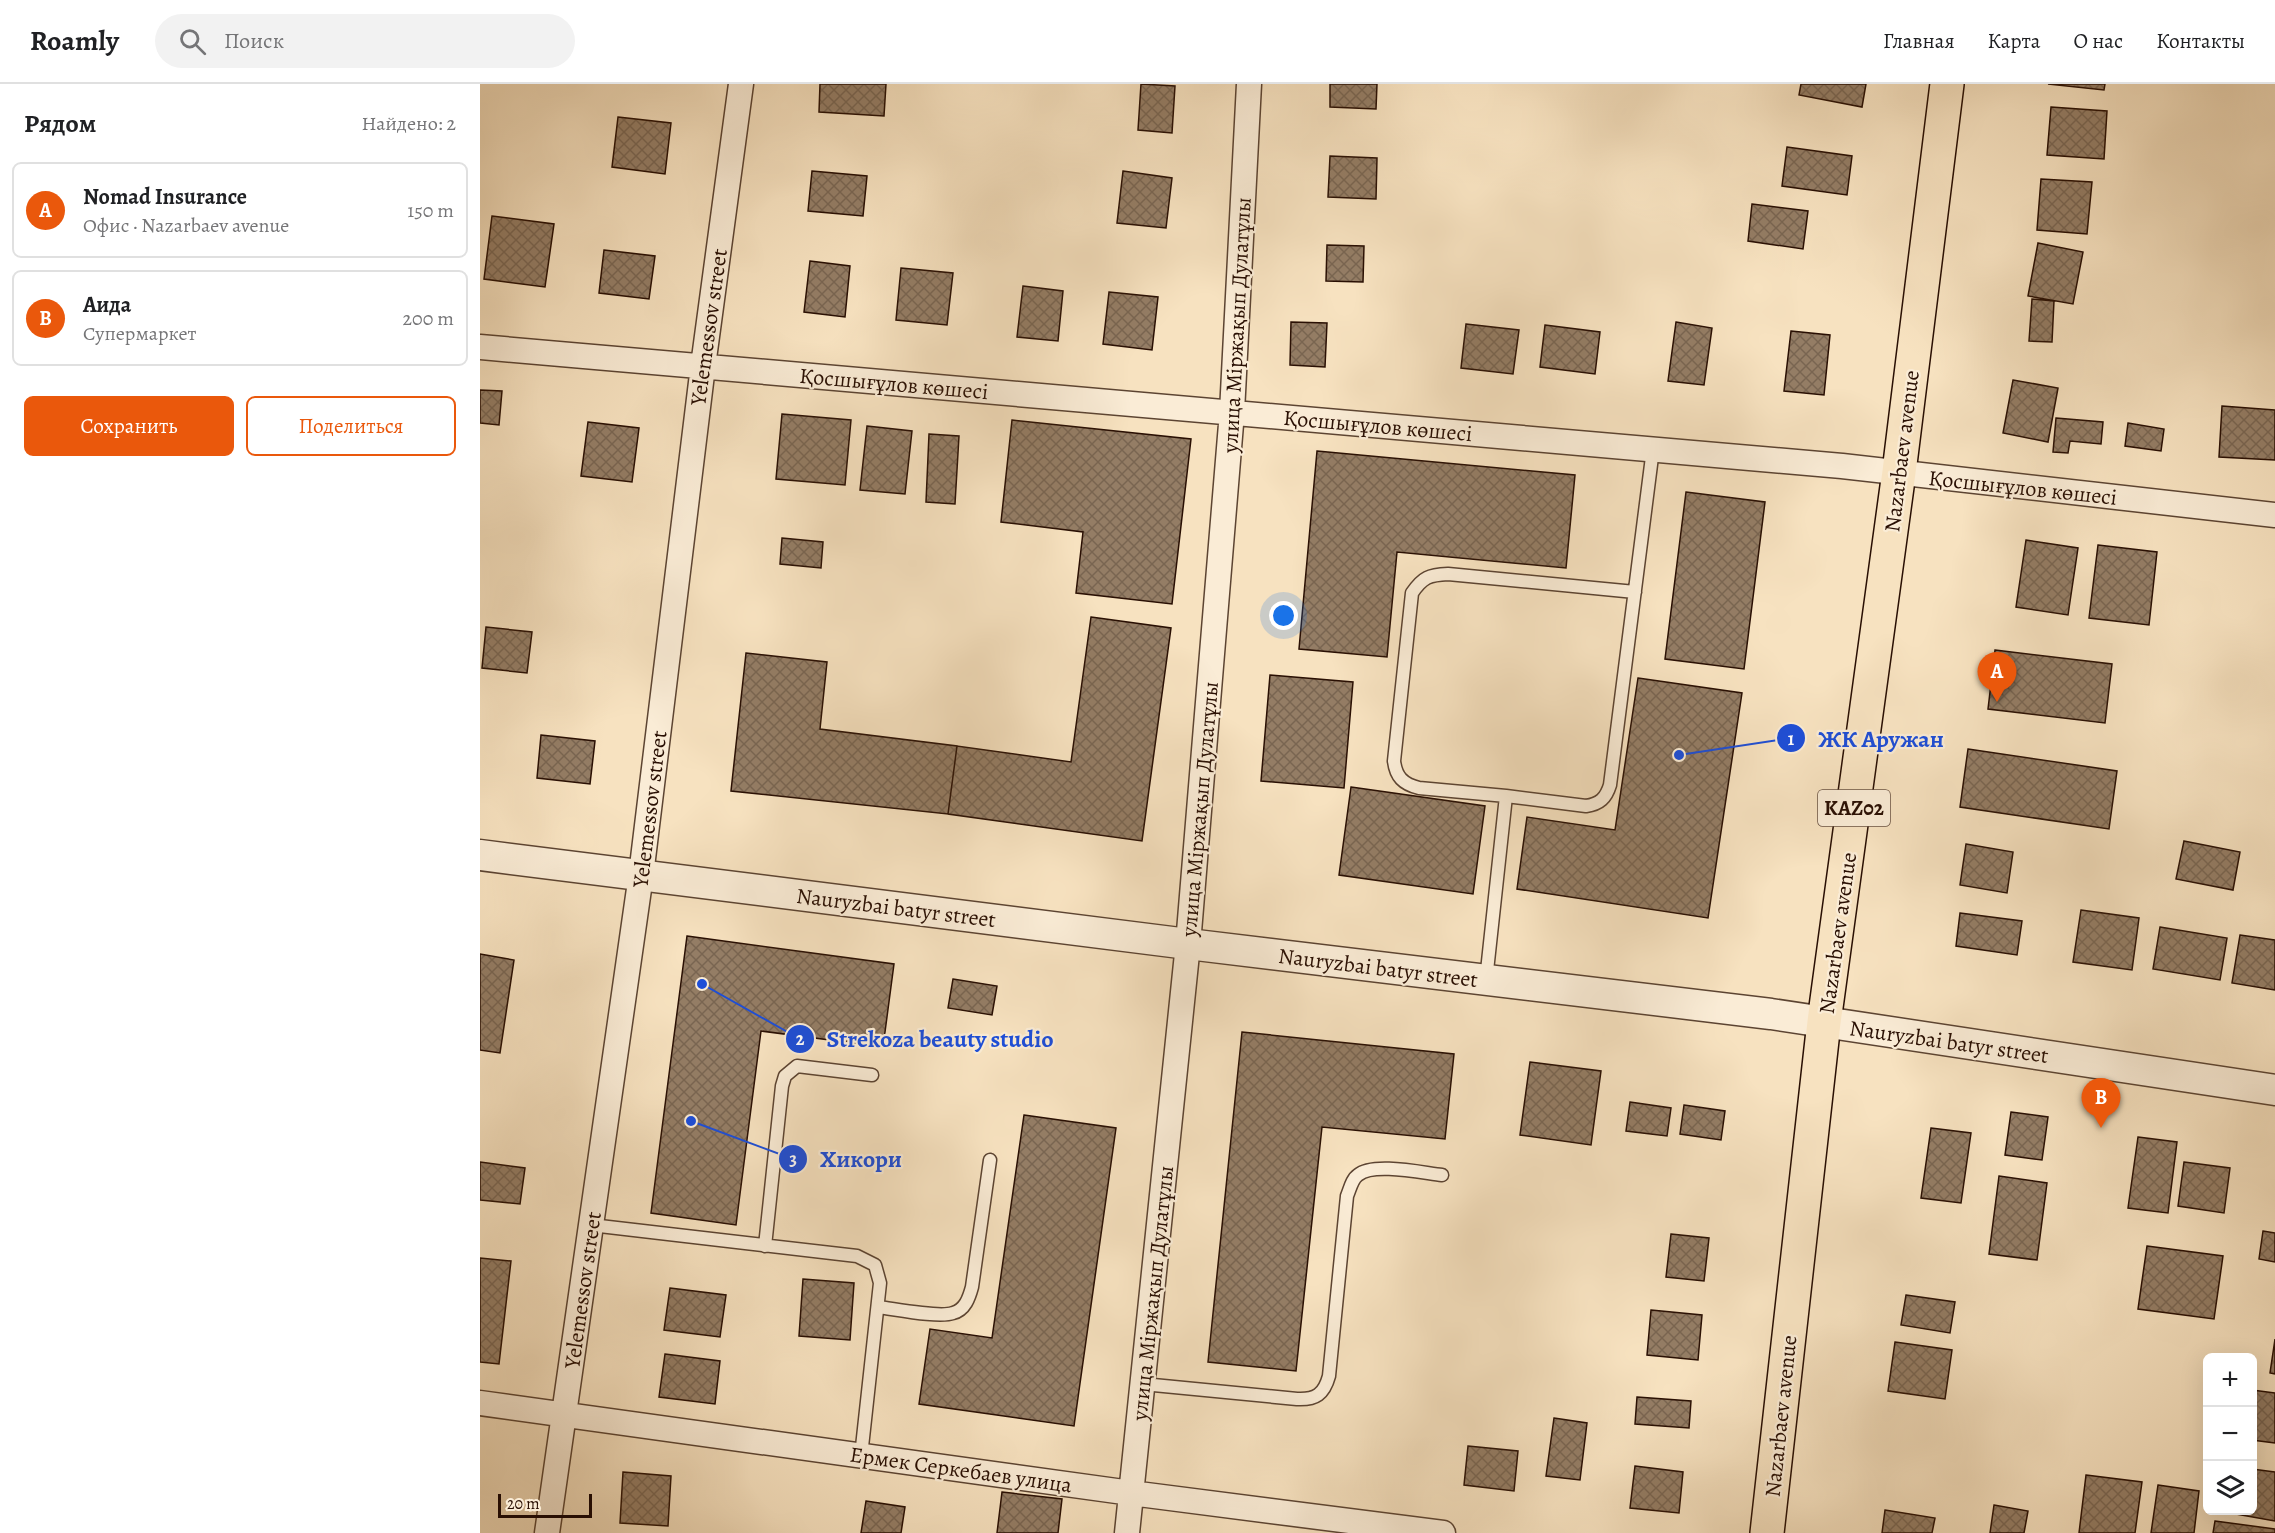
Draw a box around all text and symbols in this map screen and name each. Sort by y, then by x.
search box [155,14,575,68]
text: Roamly [30,22,119,60]
icon: search [176,25,209,58]
text: Поиск [224,26,284,56]
text: Главная [1883,27,1955,55]
text: Карта [1988,27,2040,55]
text: О нас [2073,27,2123,55]
text: Контакты [2156,27,2245,55]
text: Рядом [24,106,96,141]
text: Найдено: 2 [361,110,456,137]
text: Nomad Insurance [83,182,247,212]
street label: улица Міржақып Дулатұлы [1215,196,1259,455]
text: A [39,197,52,224]
text: 150 m [407,197,454,224]
text: Офис · Nazarbaev avenue [83,212,289,239]
street label: Yelemessov street [683,247,735,408]
text: Аида [83,290,131,320]
text: B [39,305,52,332]
text: 200 m [403,305,454,332]
text: Супермаркет [83,320,197,347]
street label: Қосшығұлов көшесі [798,361,989,407]
street label: Nazarbaev avenue [1877,368,1927,534]
button: Сохранить [24,396,234,456]
button: Поделиться [246,396,456,456]
street label: Қосшығұлов көшесі [1282,403,1473,449]
street label: Қосшығұлов көшесі [1927,463,2119,513]
your location [1269,601,1298,630]
pin: A [1978,652,2017,702]
street label: улица Міржақып Дулатұлы [1174,680,1226,939]
callout: ЖК Аружан [1776,717,1956,759]
text: ЖК Аружан [1818,723,1944,755]
text: 1 [1788,727,1795,751]
street label: Yelemessov street [625,729,675,890]
road number: KАZ02 [1818,790,1890,826]
street label: Nazarbaev avenue [1812,850,1864,1016]
street label: Nauryzbai batyr street [794,881,997,935]
street label: Nauryzbai batyr street [1276,941,1479,995]
street label: Nauryzbai batyr street [1847,1013,2050,1071]
callout: Strekoza beauty studio [785,1018,1066,1060]
text: Strekoza beauty studio [826,1023,1054,1055]
text: 2 [796,1027,805,1051]
pin: B [2082,1078,2120,1128]
callout: Хикори [778,1138,914,1180]
text: Хикори [820,1143,902,1175]
text: 3 [789,1147,797,1171]
street label: улица Міржақып Дулатұлы [1125,1164,1181,1423]
street label: Yelemessov street [557,1210,609,1371]
street label: Nazarbaev avenue [1758,1334,1804,1499]
map controls [2203,1353,2257,1515]
button: + [2203,1353,2257,1407]
button: − [2203,1407,2257,1461]
street label: Ермек Серкебаев улица [848,1440,1075,1501]
button: layers [2203,1461,2257,1515]
scale bar [498,1491,592,1518]
text: 20 m [507,1493,540,1515]

